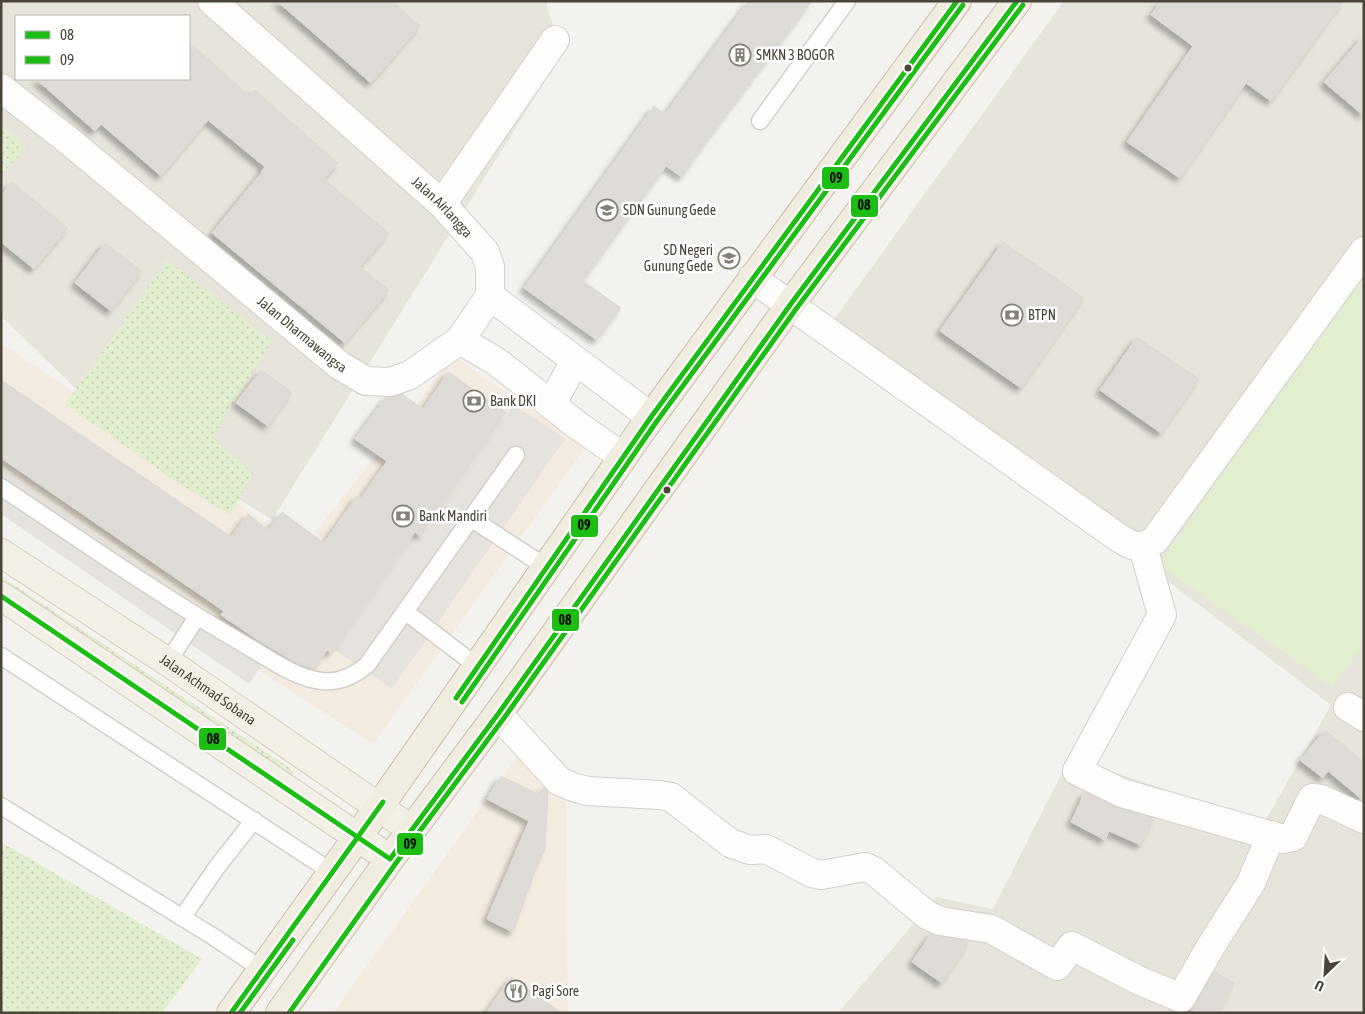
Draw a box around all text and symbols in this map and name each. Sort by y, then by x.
legend [15,15,190,80]
text: 08 [60,26,74,43]
building icon: SMKN 3 BOGOR [728,43,752,67]
place label: SMKN 3 BOGOR [756,47,834,63]
text: 09 [60,51,74,68]
unlabelled marker [903,63,913,73]
line badge: 09 [821,166,850,190]
text: 09 [829,170,843,186]
street label: Jalan Airlangga [409,173,476,241]
line badge: 08 [850,194,879,218]
text: 08 [857,197,871,213]
school or university icon: SDN Gunung Gede [595,198,619,222]
place label: SDN Gunung Gede [623,202,716,218]
place label: SD Negeri Gunung Gede [644,242,713,274]
school or university icon: SD Negeri Gunung Gede [717,246,741,270]
street label: Jalan Dharmawangsa [254,293,349,376]
bank icon: BTPN [1000,303,1024,327]
place label: BTPN [1028,307,1056,323]
bank icon: Bank DKI [462,389,486,413]
place label: Bank DKI [490,393,536,409]
unlabelled marker [662,485,672,495]
bank icon: Bank Mandiri [391,504,415,528]
place label: Bank Mandiri [419,508,487,524]
line badge: 09 [570,514,599,538]
text: 09 [577,517,591,533]
line badge: 08 [551,608,580,632]
text: 08 [558,612,572,628]
street label: Jalan Achmad Sobana [157,651,259,728]
line badge: 08 [198,727,227,751]
text: 08 [206,731,220,747]
line badge: 09 [396,832,424,856]
text: 09 [403,836,417,852]
north arrow [1300,949,1350,999]
text: U [1312,977,1327,995]
restaurant icon: Pagi Sore [504,979,528,1003]
place label: Pagi Sore [532,983,579,999]

